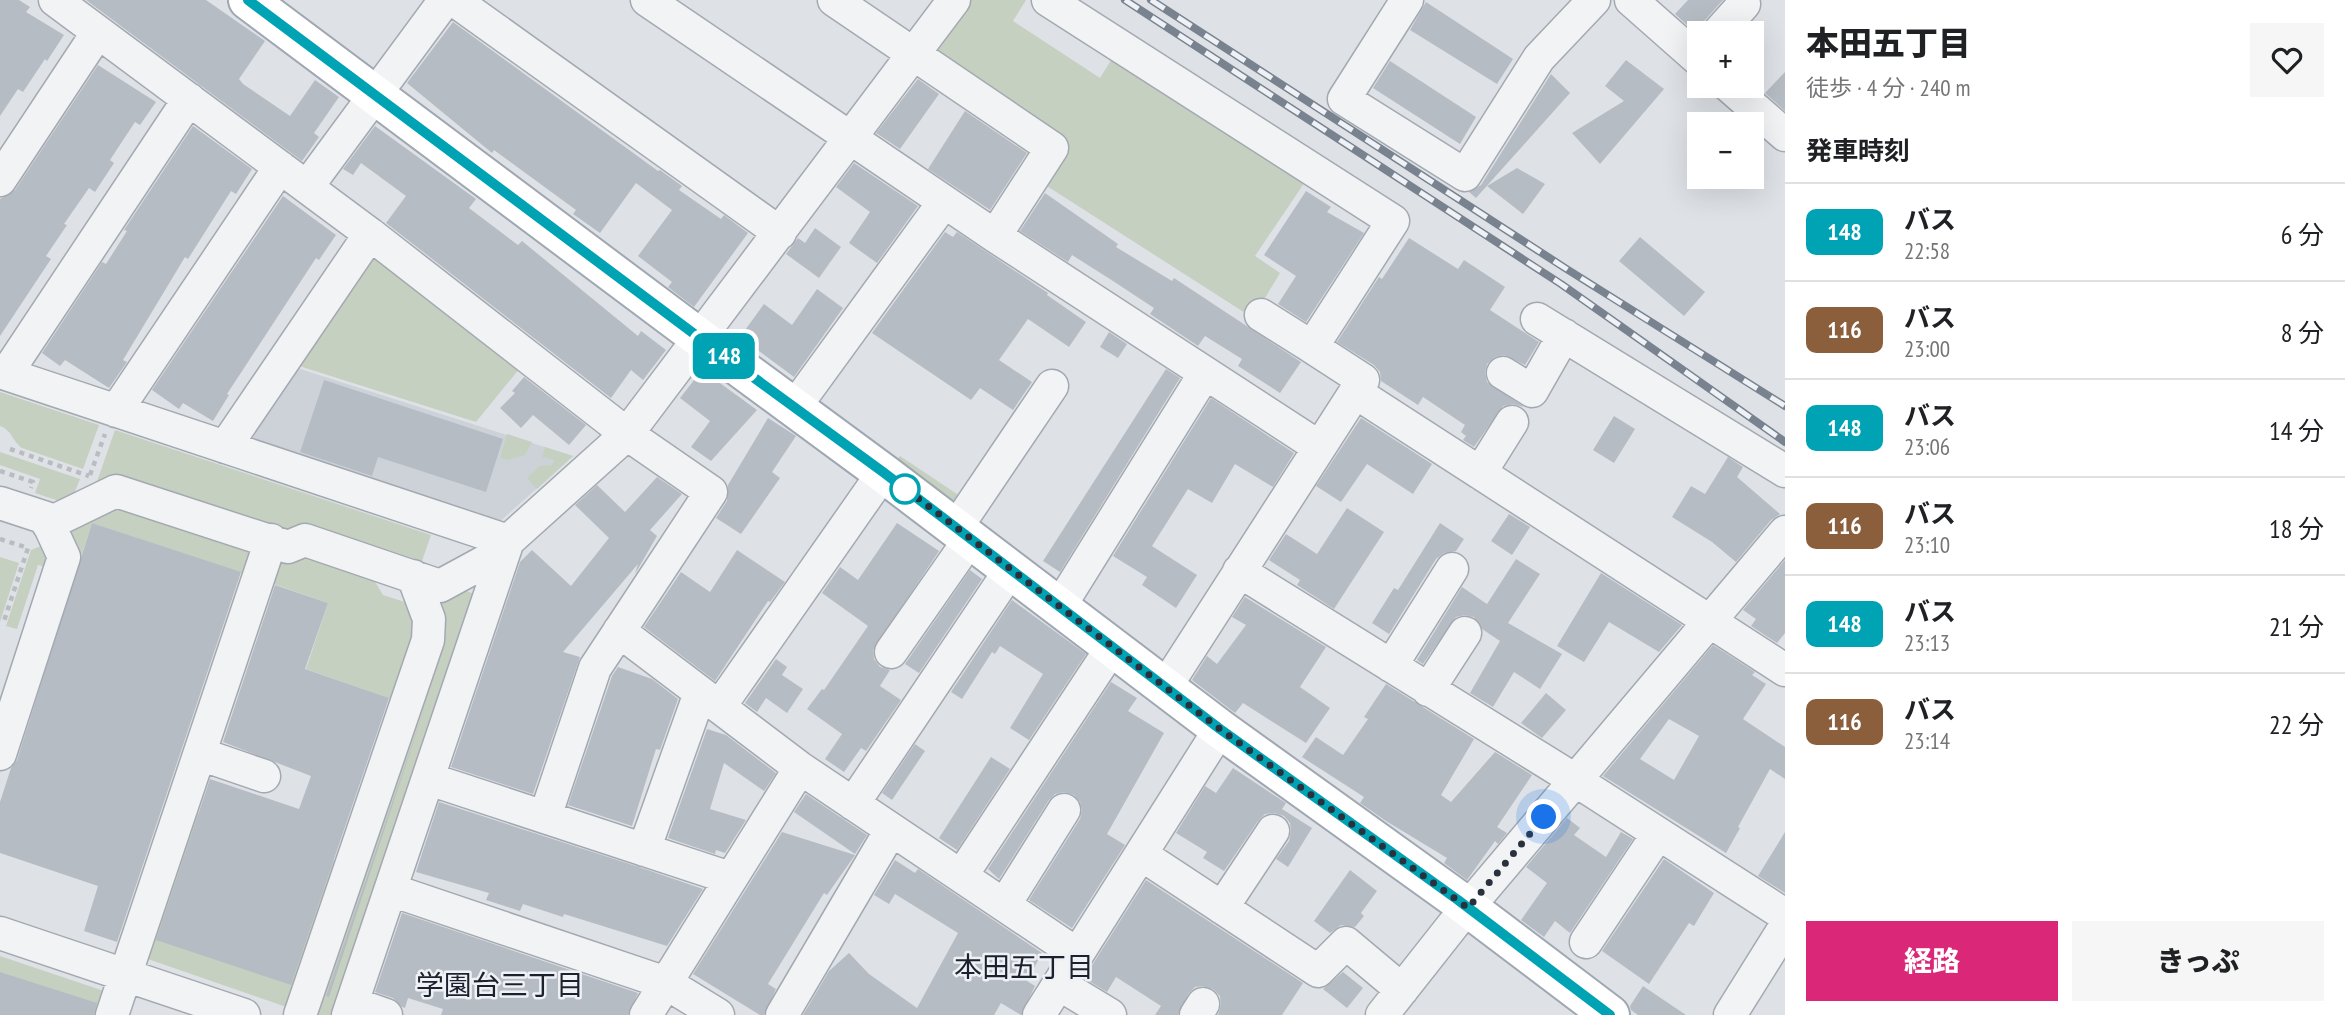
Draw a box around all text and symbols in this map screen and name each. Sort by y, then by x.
map controls [1687,21,1764,189]
button: + [1687,21,1764,98]
text: 本田五丁目 [1806,21,1971,64]
button: heart [2250,23,2324,97]
text: 徒歩 · 4 分 · 240 m [1806,73,1970,102]
button: − [1687,112,1764,189]
text: 発車時刻 [1806,134,1910,167]
text: バス [1904,203,1956,236]
text: 148 [1827,216,1862,247]
text: 6 分 [2281,218,2324,251]
text: 22:58 [1904,236,1950,265]
text: バス [1904,301,1956,334]
text: 116 [1827,314,1862,345]
text: 8 分 [2281,316,2324,349]
line badge: 148 [684,333,764,379]
text: 23:00 [1904,334,1950,363]
text: 148 [707,340,741,371]
text: バス [1904,399,1956,432]
text: 148 [1827,412,1862,443]
text: 14 分 [2269,414,2324,447]
text: 23:06 [1904,432,1950,461]
unlabelled marker [890,474,920,504]
text: バス [1904,497,1956,530]
text: 116 [1827,510,1862,541]
text: 18 分 [2269,512,2324,545]
text: 23:10 [1904,530,1950,559]
text: バス [1904,595,1956,628]
text: 148 [1827,608,1862,639]
text: 21 分 [2269,610,2324,643]
text: 23:13 [1904,628,1950,657]
text: バス [1904,693,1956,726]
text: 116 [1827,706,1862,737]
text: 22 分 [2269,708,2324,741]
text: 23:14 [1904,726,1950,755]
your location [1526,799,1561,834]
button: 経路 [1806,921,2058,1001]
button: きっぷ [2072,921,2324,1001]
district label: 本田五丁目 [954,948,1094,985]
district label: 学園台三丁目 [416,966,584,1003]

